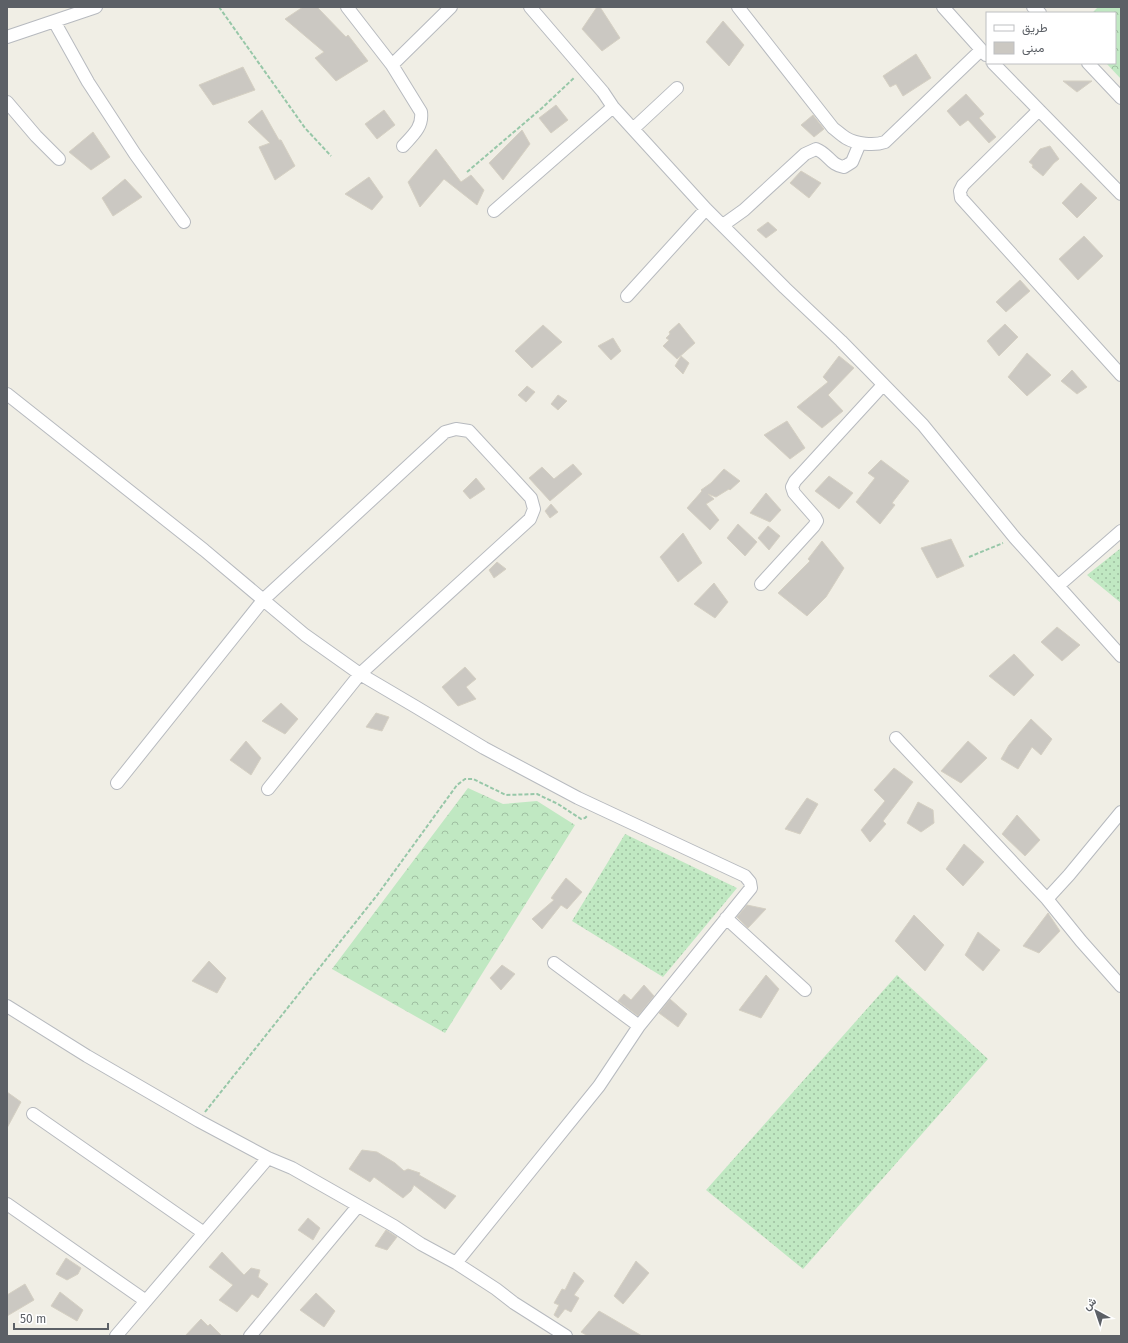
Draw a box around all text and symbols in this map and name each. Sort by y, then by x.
legend [986,12,1116,64]
text: طريق [1022,21,1048,36]
text: مبنى [1022,41,1044,56]
north arrow [1076,1291,1116,1331]
text: ش [1081,1294,1099,1313]
scale bar [14,1305,108,1331]
text: 50 m [20,1312,46,1326]

